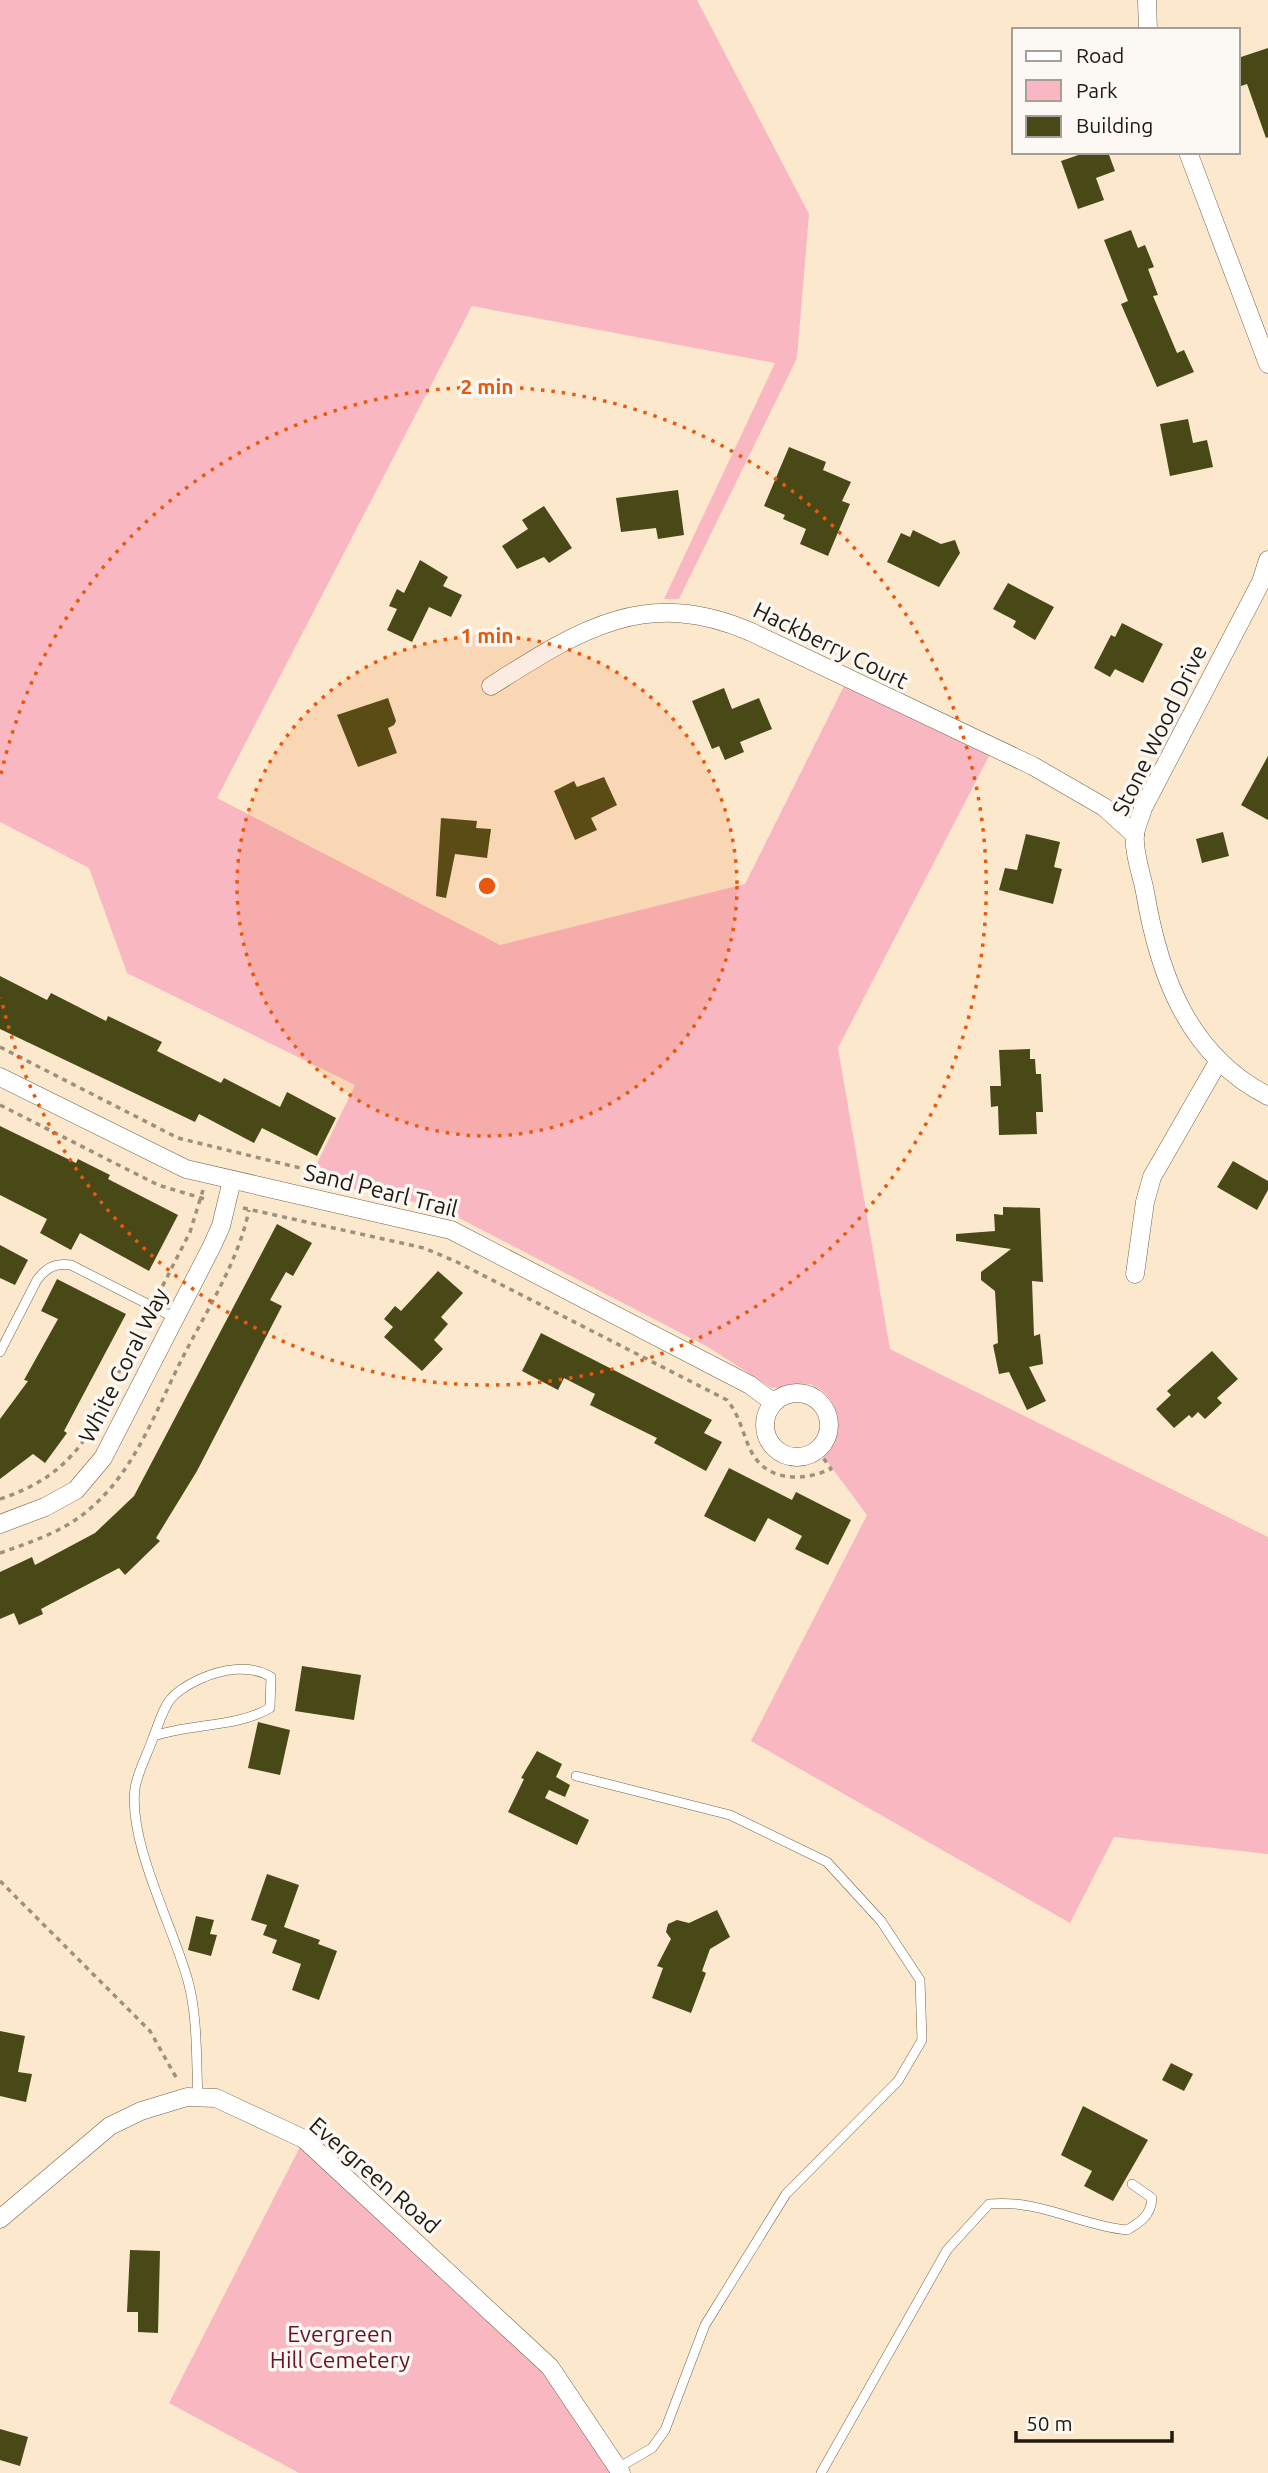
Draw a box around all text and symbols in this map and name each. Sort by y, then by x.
legend [1012,28,1240,154]
text: Road [1076,43,1124,67]
text: Park [1076,78,1118,102]
text: Building [1076,113,1153,137]
text: 2 min [460,374,514,398]
street label: Hackberry Court [750,597,912,693]
text: 1 min [460,623,514,647]
street label: Stone Wood Drive [1107,641,1211,819]
centre of rings [475,874,499,898]
street label: Sand Pearl Trail [301,1159,461,1221]
street label: White Coral Way [73,1284,173,1446]
street label: Evergreen Road [305,2112,445,2238]
park label: Evergreen Hill Cemetery [270,2321,410,2372]
scale bar [1016,2400,1172,2444]
text: 50 m [1026,2411,1073,2435]

